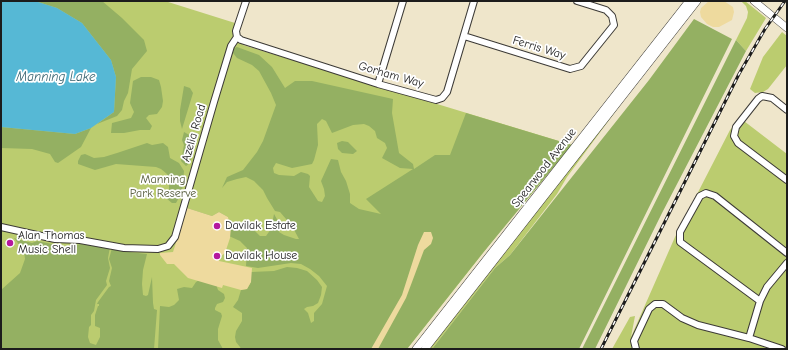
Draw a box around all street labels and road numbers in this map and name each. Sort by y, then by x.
street label: Ferris Way [511,33,567,63]
street label: Gorham Way [357,59,425,91]
street label: Azelia Road [179,102,209,164]
street label: Spearwood Avenue [509,126,579,210]

